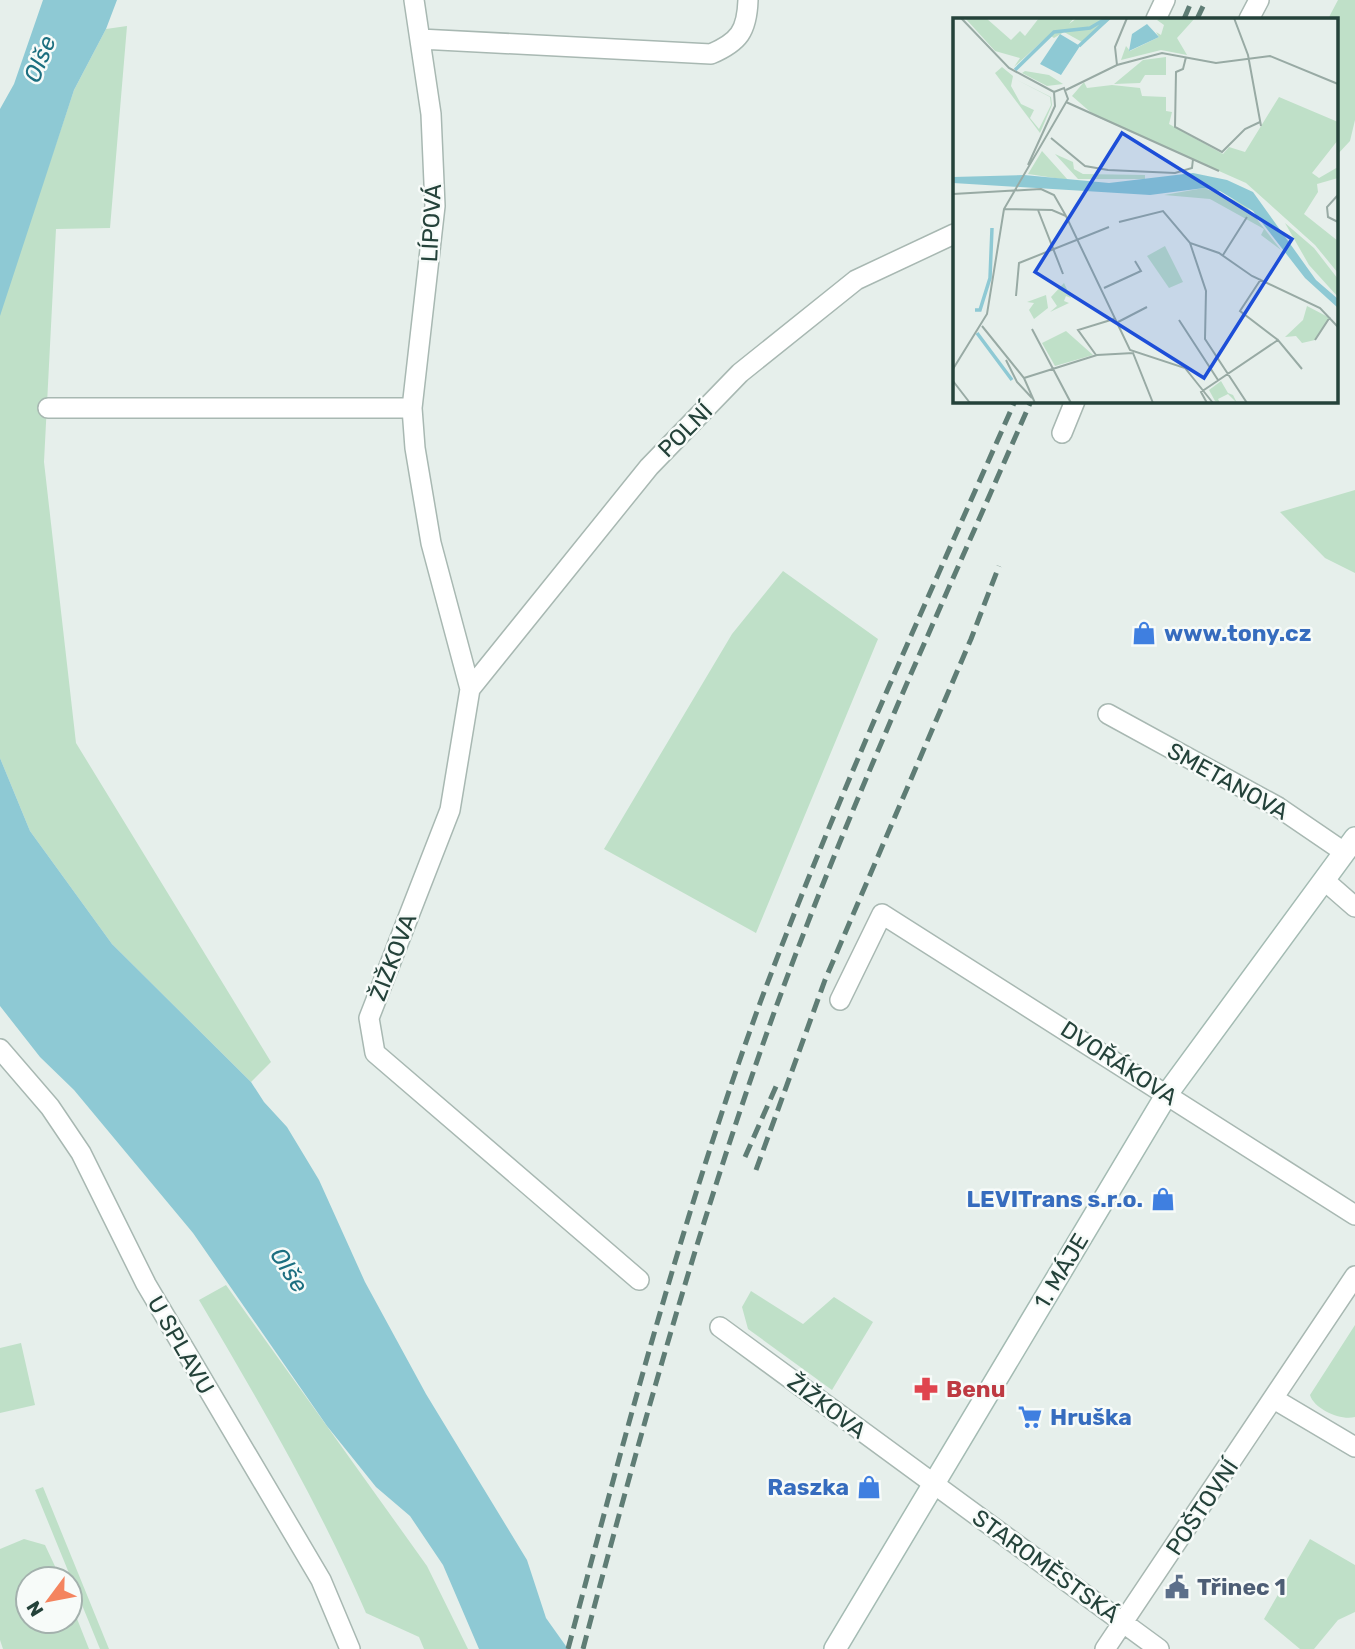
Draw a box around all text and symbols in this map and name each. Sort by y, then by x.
inset map [953,18,1338,402]
water label: Olše [18,32,62,86]
street label: LÍPOVÁ [415,183,447,263]
street label: POLNÍ [652,396,719,463]
shop icon: www.tony.cz [1130,619,1158,647]
place label: www.tony.cz [1164,619,1311,647]
street label: SMETANOVA [1163,736,1293,826]
street label: ŽIŽKOVA [364,909,422,1005]
street label: DVOŘÁKOVA [1055,1015,1183,1111]
place label: LEVITrans s.r.o. [966,1185,1143,1213]
shop icon: LEVITrans s.r.o. [1149,1185,1177,1213]
street label: 1. MÁJE [1028,1228,1094,1314]
water label: Olše [264,1242,314,1298]
street label: U SPLAVU [142,1291,220,1399]
street label: ŽIŽKOVA [782,1367,872,1445]
pharmacy icon: Benu [912,1375,940,1403]
place label: Benu [946,1375,1005,1403]
supermarket icon: Hruška [1016,1403,1044,1431]
place label: Hruška [1050,1403,1132,1431]
street label: POŠTOVNÍ [1160,1453,1245,1560]
place label: Raszka [767,1473,849,1501]
shop icon: Raszka [855,1473,883,1501]
street label: STAROMĚSTSKÁ [967,1503,1125,1629]
north arrow [14,1565,84,1635]
public building icon: Třinec 1 [1163,1573,1191,1601]
place label: Třinec 1 [1197,1573,1286,1601]
text: N [22,1597,48,1621]

